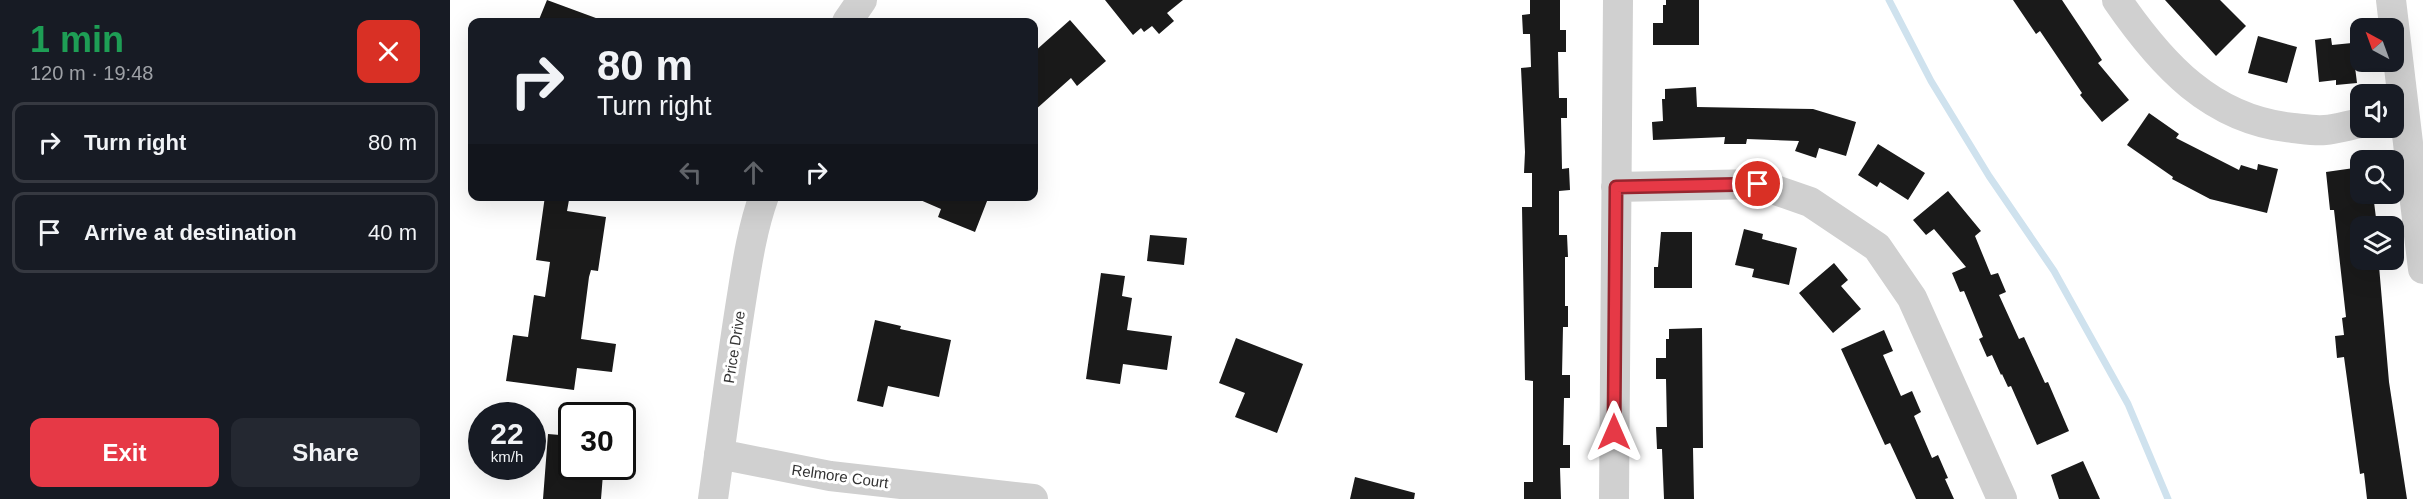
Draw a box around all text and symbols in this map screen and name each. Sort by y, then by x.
north arrow [2350,18,2404,72]
map controls [2350,18,2404,270]
text: 1 min [30,19,124,60]
button: close [357,20,420,83]
icon: right [498,42,576,120]
text: 80 m [597,42,693,89]
text: 120 m · 19:48 [30,62,153,84]
button: sound [2350,84,2404,138]
text: Turn right [597,91,712,121]
icon: right [33,126,66,159]
text: Turn right [84,130,186,155]
text: 80 m [368,130,417,155]
button: search [2350,150,2404,204]
icon: left [674,156,707,189]
icon: ahead [737,156,770,189]
icon: right [800,156,833,189]
pin [1732,158,1783,209]
icon: arrive [1741,167,1774,200]
icon: arrive [33,216,66,249]
button: layers [2350,216,2404,270]
text: Arrive at destination [84,220,297,245]
text: 40 m [368,220,417,245]
street label: Price Drive [720,309,748,385]
position arrow [1582,400,1646,464]
speed limit sign: 30 [558,402,636,480]
text: 22 [490,417,524,450]
button: Exit [30,418,219,487]
button: Share [231,418,420,487]
text: km/h [491,448,523,465]
street label: Relmore Court [791,461,890,491]

